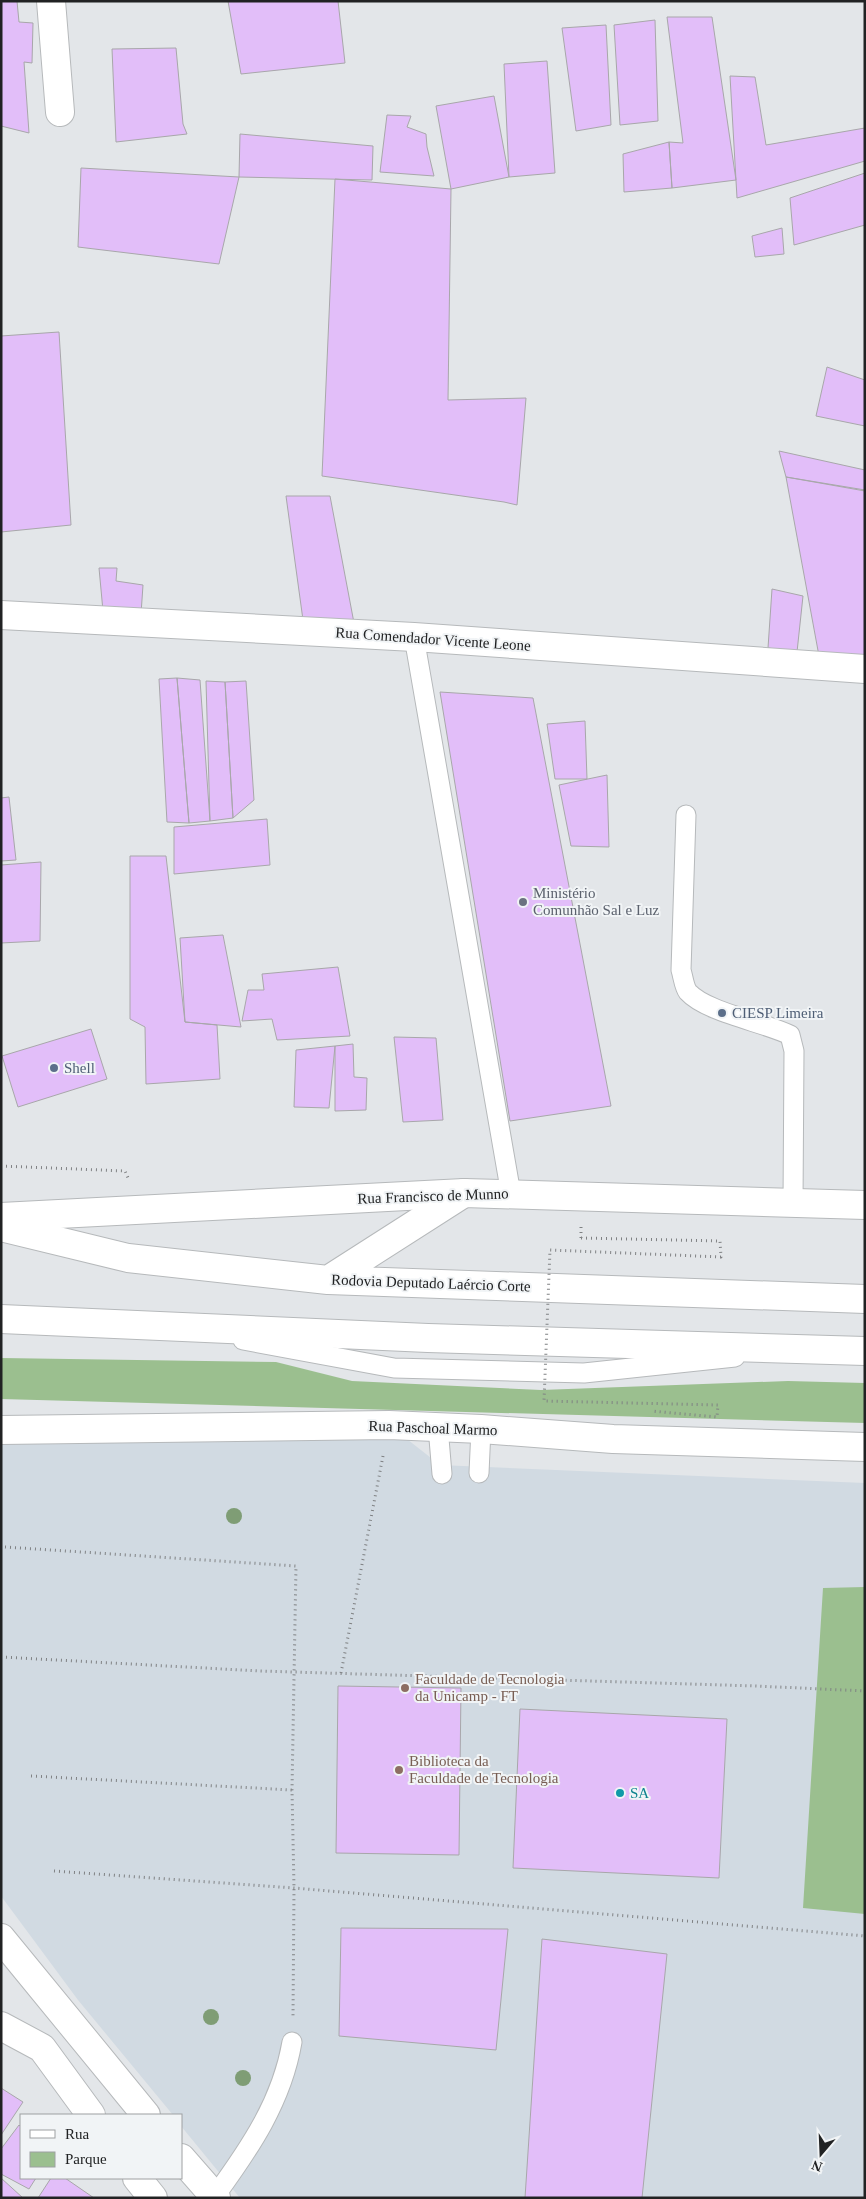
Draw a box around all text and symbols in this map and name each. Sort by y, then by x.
street label: Rua Comendador Vicente Leone [335,624,532,654]
place label: Ministério Comunhão Sal e Luz [533,885,660,918]
marker: Ministério Comunhão Sal e Luz [517,896,529,908]
place label: CIESP Limeira [732,1005,824,1021]
marker: CIESP Limeira [716,1007,728,1019]
place label: Shell [64,1060,95,1076]
marker: Shell [48,1062,60,1074]
street label: Rua Francisco de Munno [357,1185,509,1207]
street label: Rodovia Deputado Laércio Corte [331,1272,531,1294]
street label: Rua Paschoal Marmo [368,1418,498,1438]
place label: Faculdade de Tecnologia da Unicamp - FT [415,1671,565,1704]
marker: Faculdade de Tecnologia da Unicamp - FT [399,1682,411,1694]
place label: Biblioteca da Faculdade de Tecnologia [409,1753,559,1786]
marker: Biblioteca da Faculdade de Tecnologia [393,1764,405,1776]
place label: SA [630,1785,649,1801]
marker: SA [614,1787,626,1799]
legend [20,2114,182,2179]
text: Rua [65,2126,90,2142]
north arrow [796,2129,846,2179]
text: Parque [65,2151,107,2167]
text: N [810,2157,824,2175]

